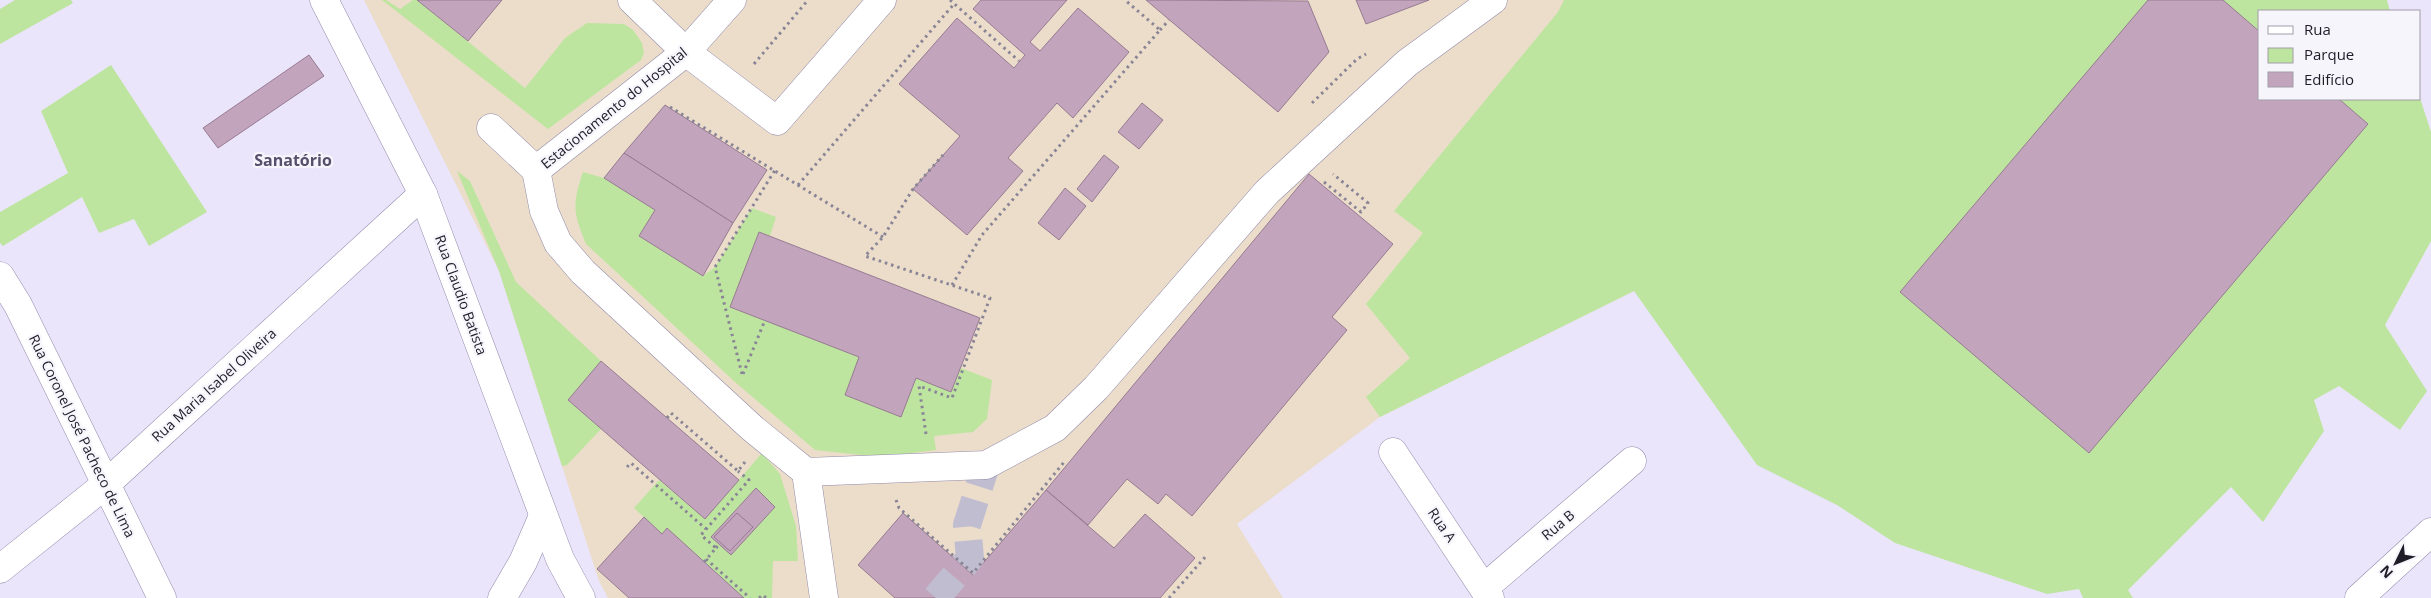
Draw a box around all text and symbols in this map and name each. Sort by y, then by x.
legend [2258,10,2421,100]
text: Rua [2304,19,2331,39]
street label: Estacionamento do Hospital [537,43,691,173]
text: Parque [2304,44,2354,64]
text: Edifício [2304,69,2354,89]
district label: Sanatório [254,149,332,171]
street label: Rua Claudio Batista [431,232,492,357]
street label: Rua Maria Isabel Oliveira [147,324,280,446]
street label: Rua Coronel José Pacheco de Lima [25,331,140,541]
street label: Rua A [1424,504,1461,546]
street label: Rua B [1537,505,1578,544]
north arrow [2371,538,2421,588]
text: N [2375,562,2397,583]

